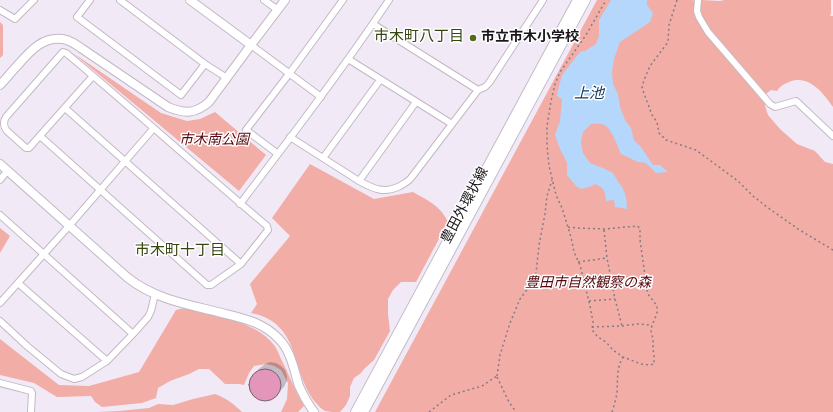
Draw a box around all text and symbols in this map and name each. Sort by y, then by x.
district label: 市木町八丁目 [374,29,464,47]
place label: 市立市木小学校 [481,30,579,46]
marker: 市立市木小学校 [468,33,478,43]
water label: 上池 [574,86,604,104]
park label: 市木南公園 [179,133,249,149]
street label: 豊田外環状線 [439,165,493,247]
district label: 市木町十丁目 [135,243,225,261]
park label: 豊田市自然観察の森 [525,276,651,292]

